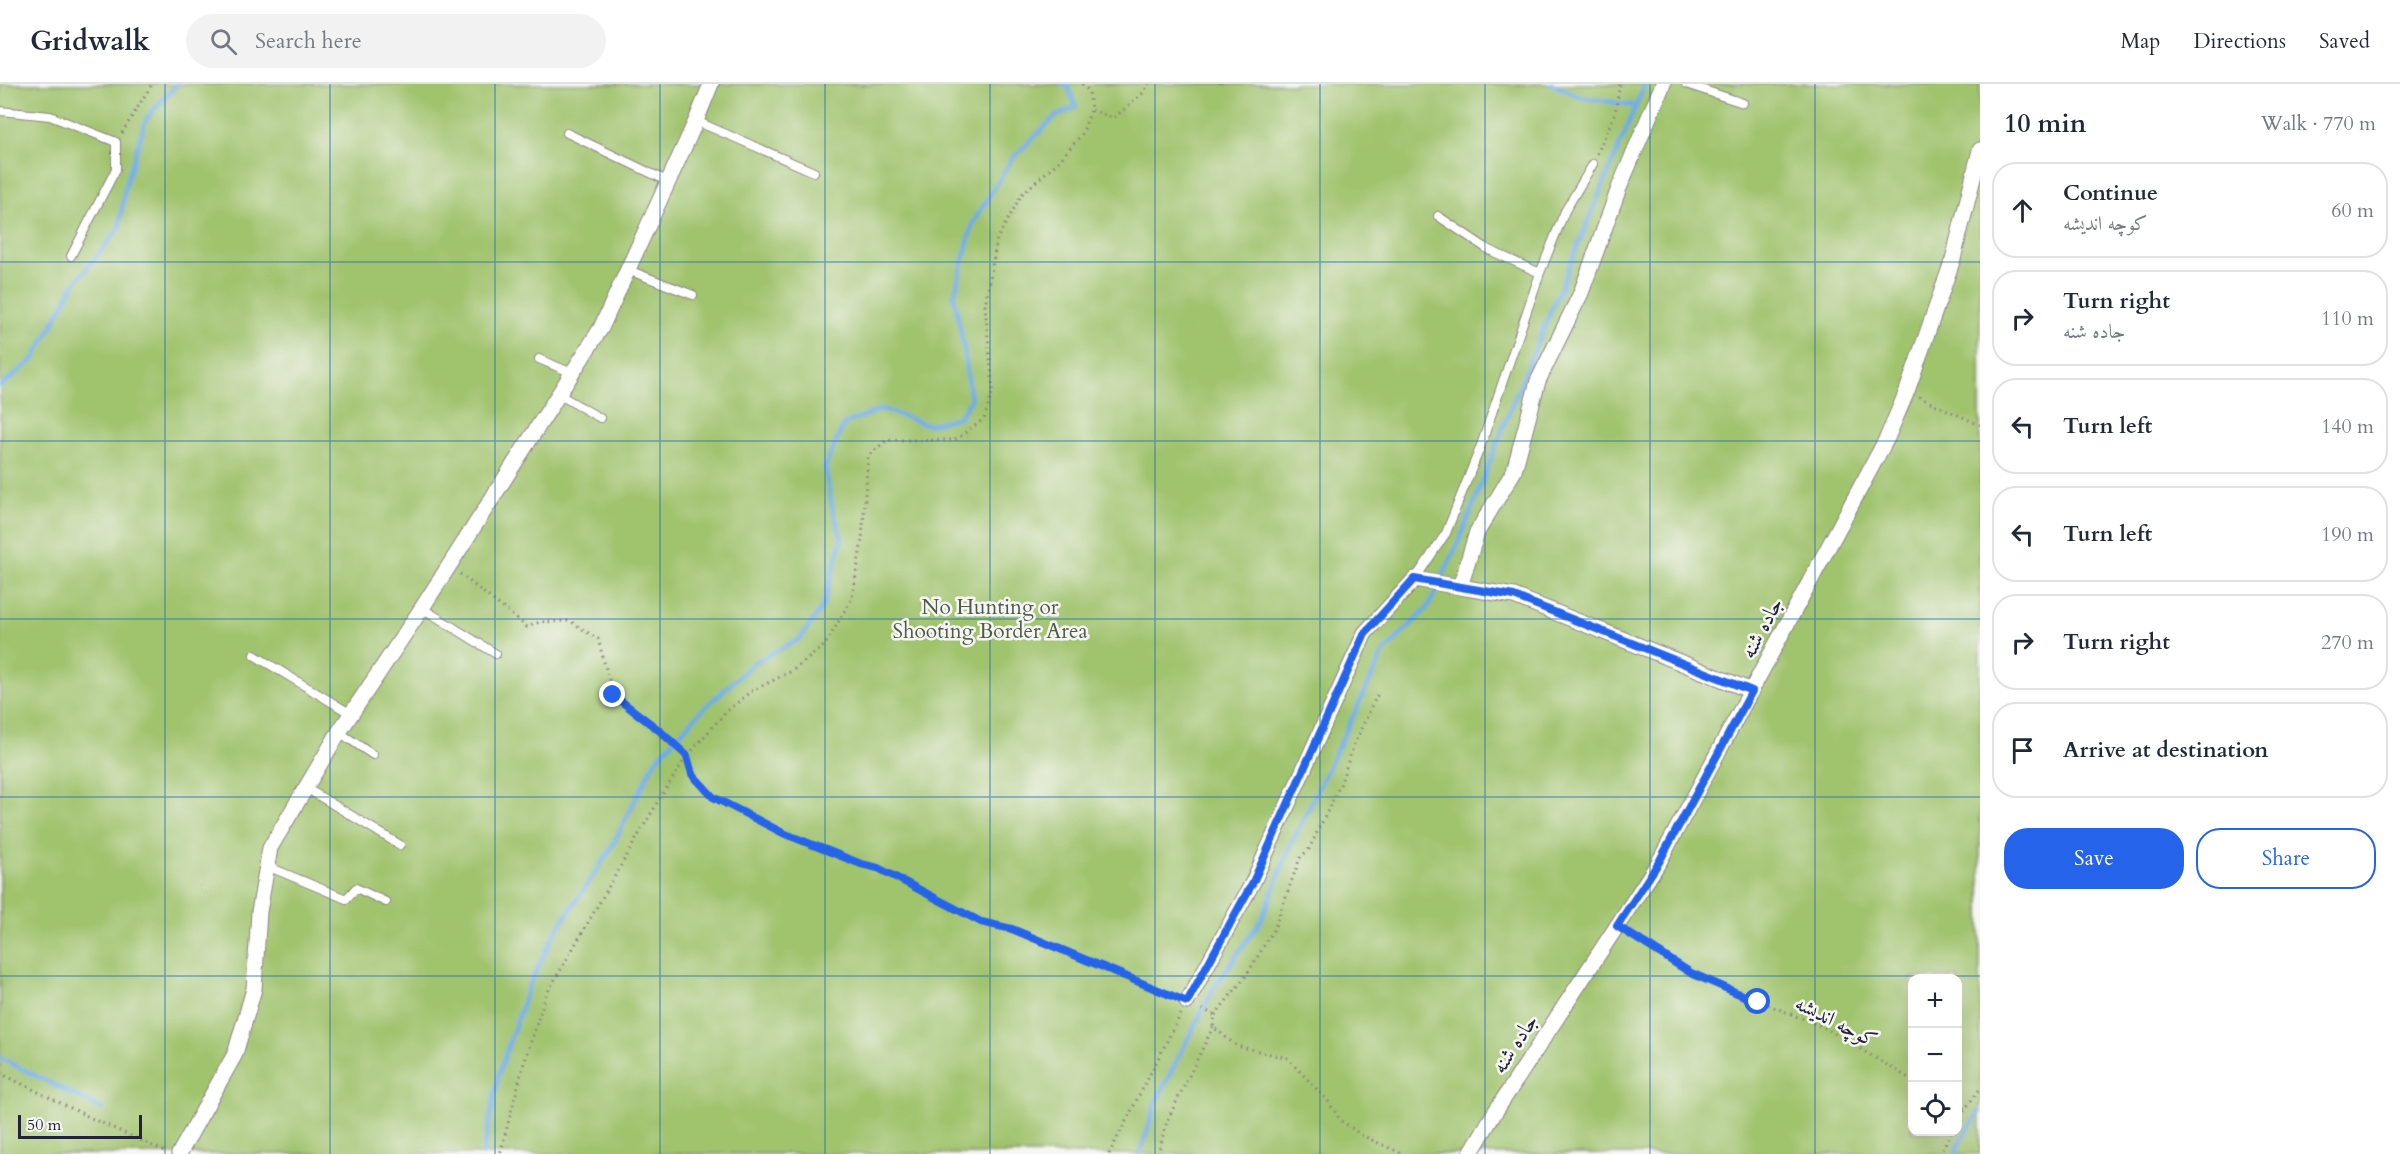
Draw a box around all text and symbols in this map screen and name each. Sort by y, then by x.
search box [186,14,606,68]
text: Gridwalk [30,22,150,60]
icon: search [207,25,240,58]
text: Search here [255,26,362,56]
text: Map [2120,27,2160,56]
text: Directions [2193,27,2286,56]
text: Saved [2319,27,2370,56]
text: 10 min [2004,106,2087,141]
text: Walk · 770 m [2261,110,2376,137]
text: Continue [2063,178,2158,208]
icon: ahead [2006,194,2039,227]
text: 60 m [2331,197,2374,224]
text: کوچه اندیشه [2063,210,2147,237]
text: Turn right [2063,286,2170,316]
icon: right [2006,302,2039,335]
text: 110 m [2321,305,2374,332]
text: جاده شنه [2063,318,2125,345]
icon: left [2006,410,2039,443]
text: Turn left [2063,411,2152,441]
text: 140 m [2321,413,2374,440]
icon: left [2006,518,2039,551]
text: Turn left [2063,519,2152,549]
text: 190 m [2321,521,2374,548]
street label: جاده شنه [1734,592,1790,664]
park label: No Hunting or Shooting Border Area [892,593,1088,646]
icon: right [2006,626,2039,659]
text: Turn right [2063,627,2170,657]
text: 270 m [2321,629,2374,656]
route end [599,681,625,707]
icon: arrive [2006,734,2039,767]
text: Arrive at destination [2063,735,2268,765]
button: Save [2004,828,2184,889]
button: Share [2196,828,2376,889]
map controls [1908,974,1962,1136]
button: + [1908,974,1962,1028]
route start [1744,988,1770,1014]
street label: کوچه اندیشه [1790,989,1882,1055]
street label: جاده شنه [1485,1009,1545,1079]
button: − [1908,1028,1962,1082]
button: locate [1908,1082,1962,1136]
scale bar [18,1112,142,1140]
text: 50 m [27,1114,61,1136]

